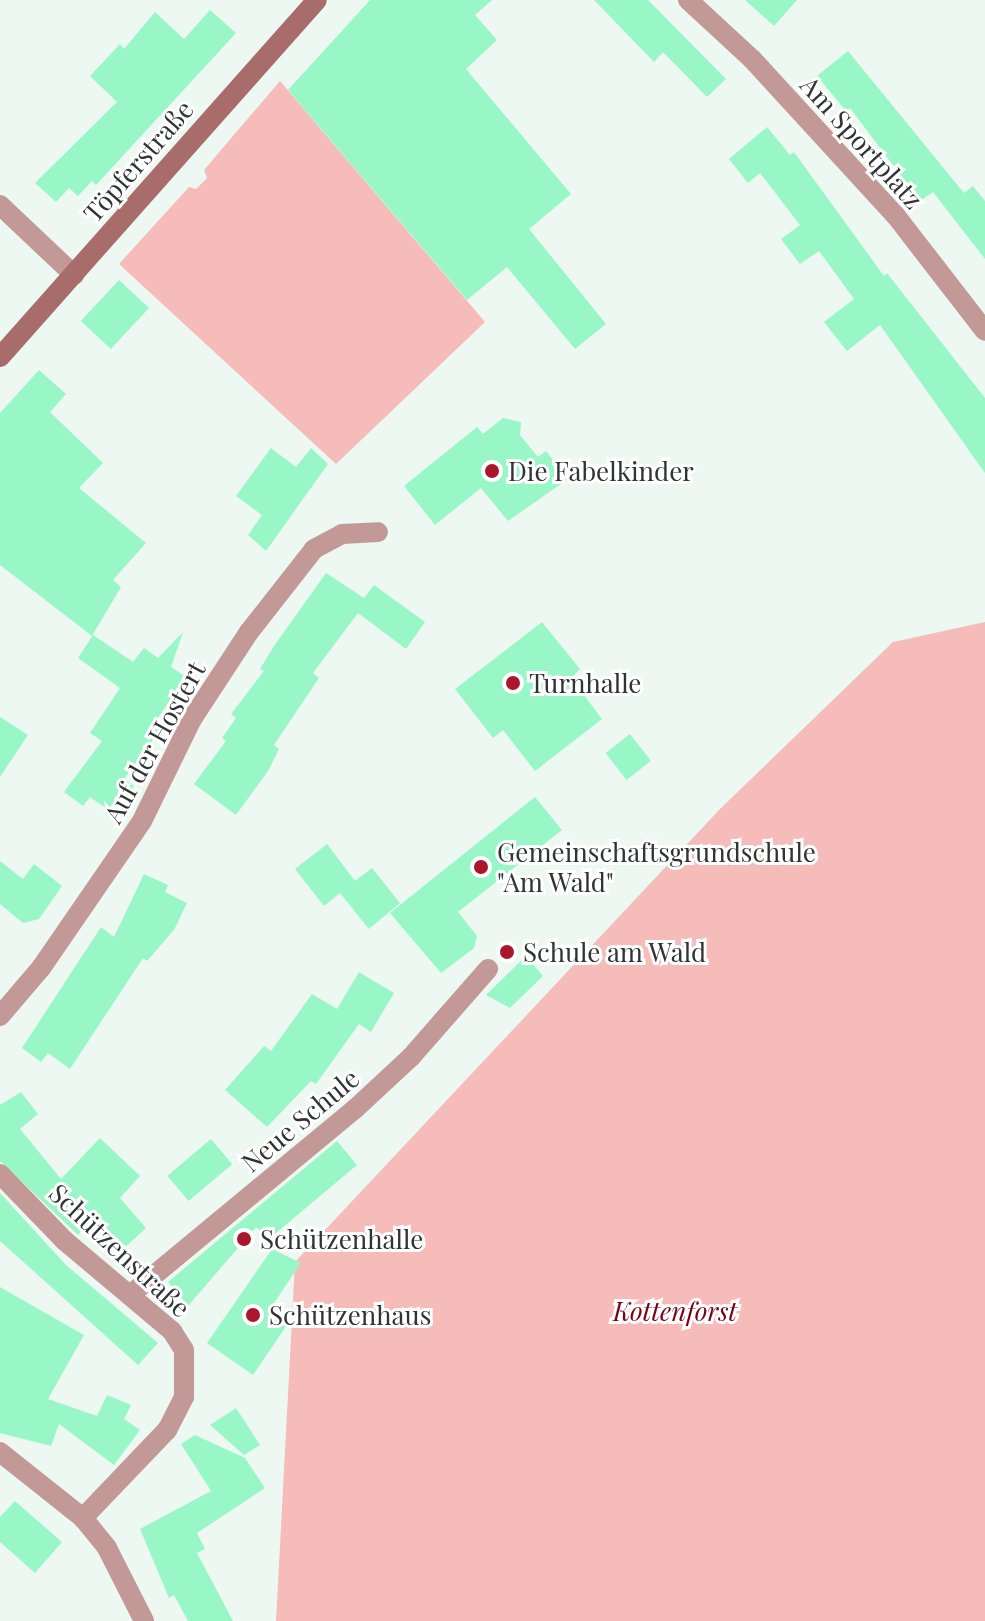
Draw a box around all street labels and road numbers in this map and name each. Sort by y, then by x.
street label: Am Sportplatz [794,69,930,215]
street label: Töpferstraße [77,94,199,228]
street label: Auf der Hostert [97,656,211,828]
street label: Neue Schule [235,1062,365,1178]
street label: Schützenstraße [43,1177,197,1323]

